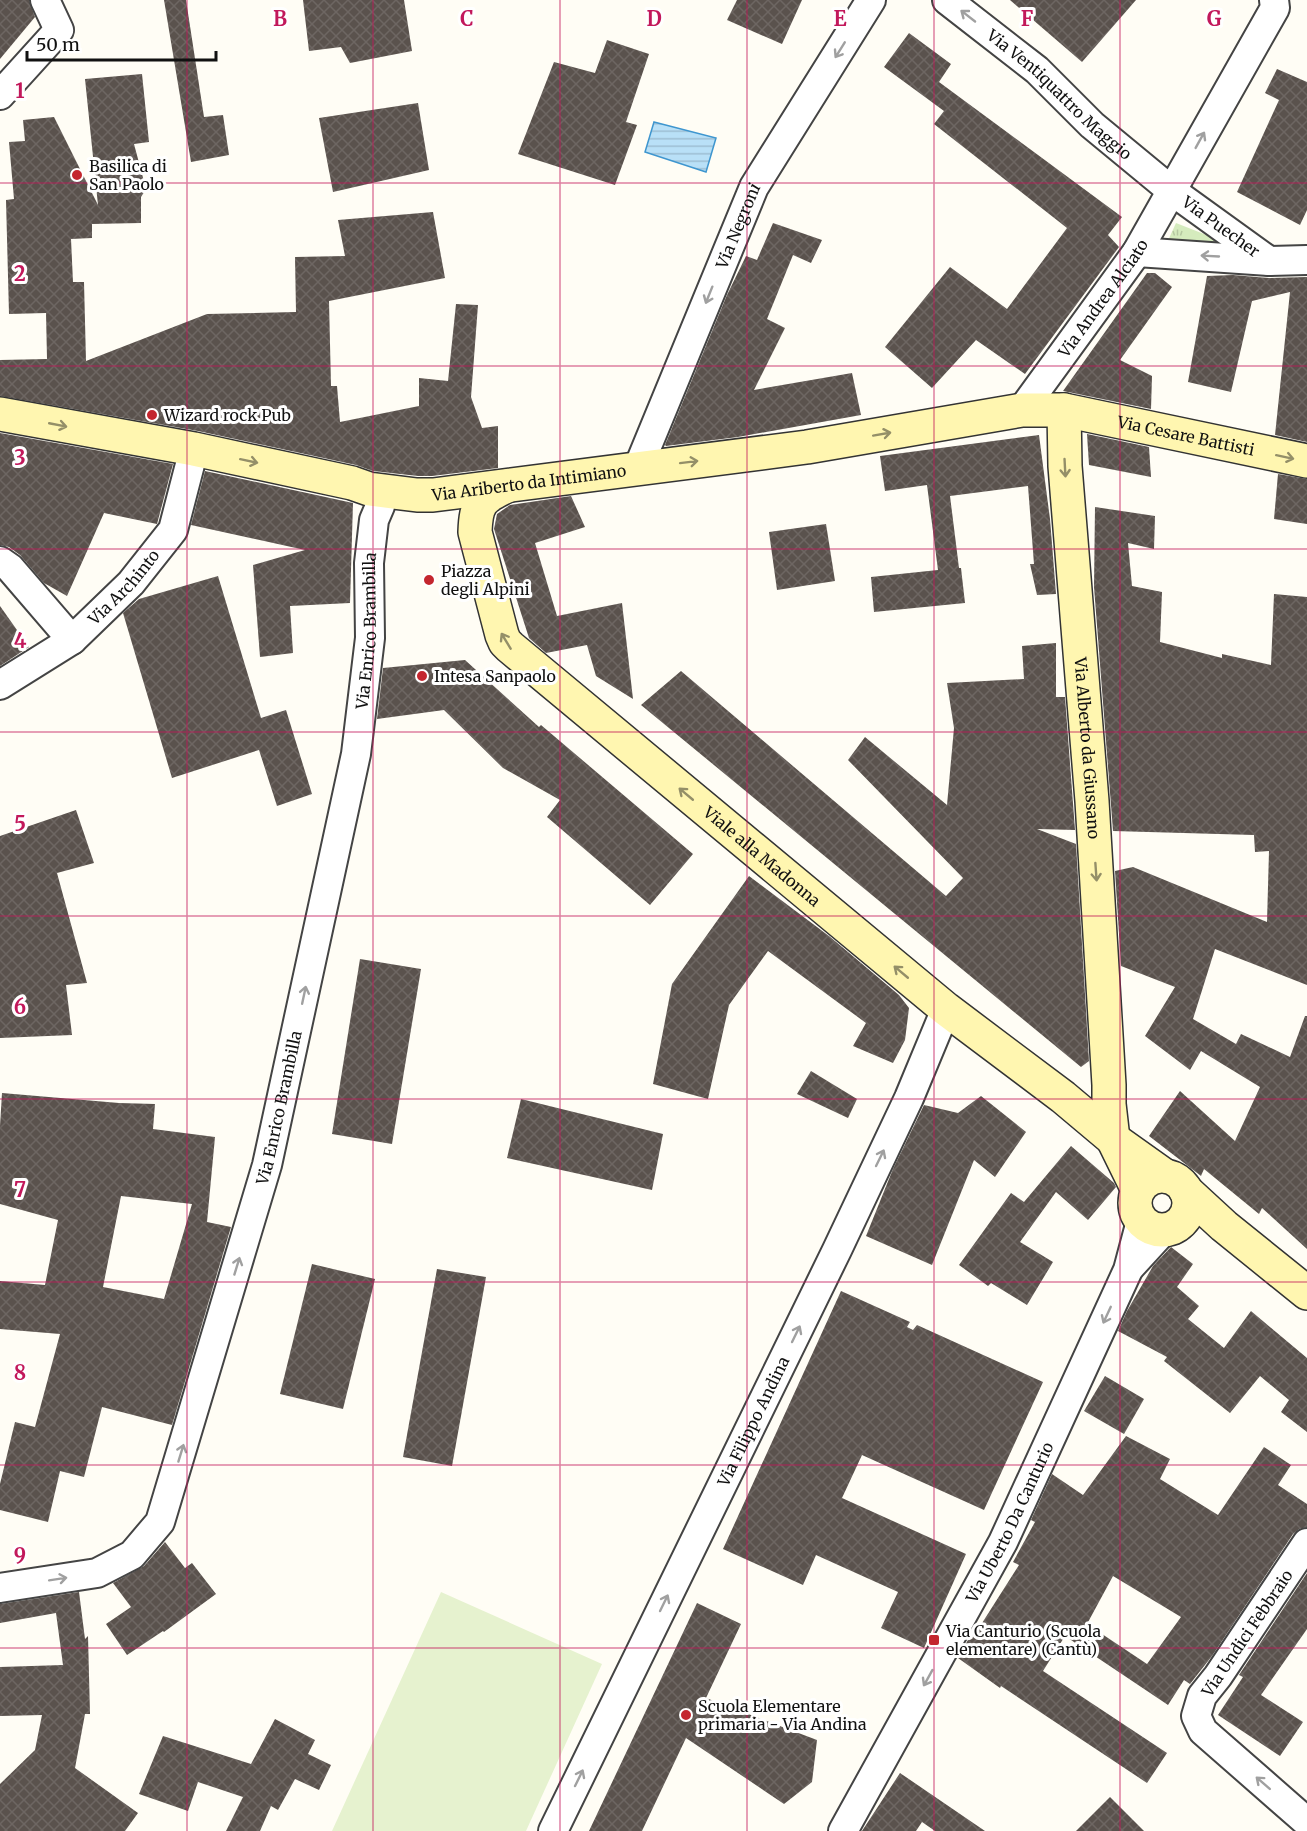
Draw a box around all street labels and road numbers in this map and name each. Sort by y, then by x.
street label: Via Ventiquattro Maggio [982,24,1136,164]
street label: Via Negroni [711,179,764,272]
street label: Via Puecher [1177,191,1264,261]
street label: Via Andrea Alciato [1053,236,1152,362]
street label: Via Cesare Battisti [1115,411,1256,460]
street label: Via Ariberto da Intimiano [430,460,627,505]
street label: Via Archinto [83,546,164,630]
street label: Via Enrico Brambilla [351,551,380,711]
street label: Via Alberto da Giussano [1070,655,1104,840]
street label: Viale alla Madonna [699,801,825,911]
street label: Via Enrico Brambilla [251,1028,306,1188]
street label: Via Filippo Andina [713,1353,794,1490]
street label: Via Uberto Da Canturio [961,1439,1058,1607]
street label: Via Undici Febbraio [1197,1566,1297,1701]

